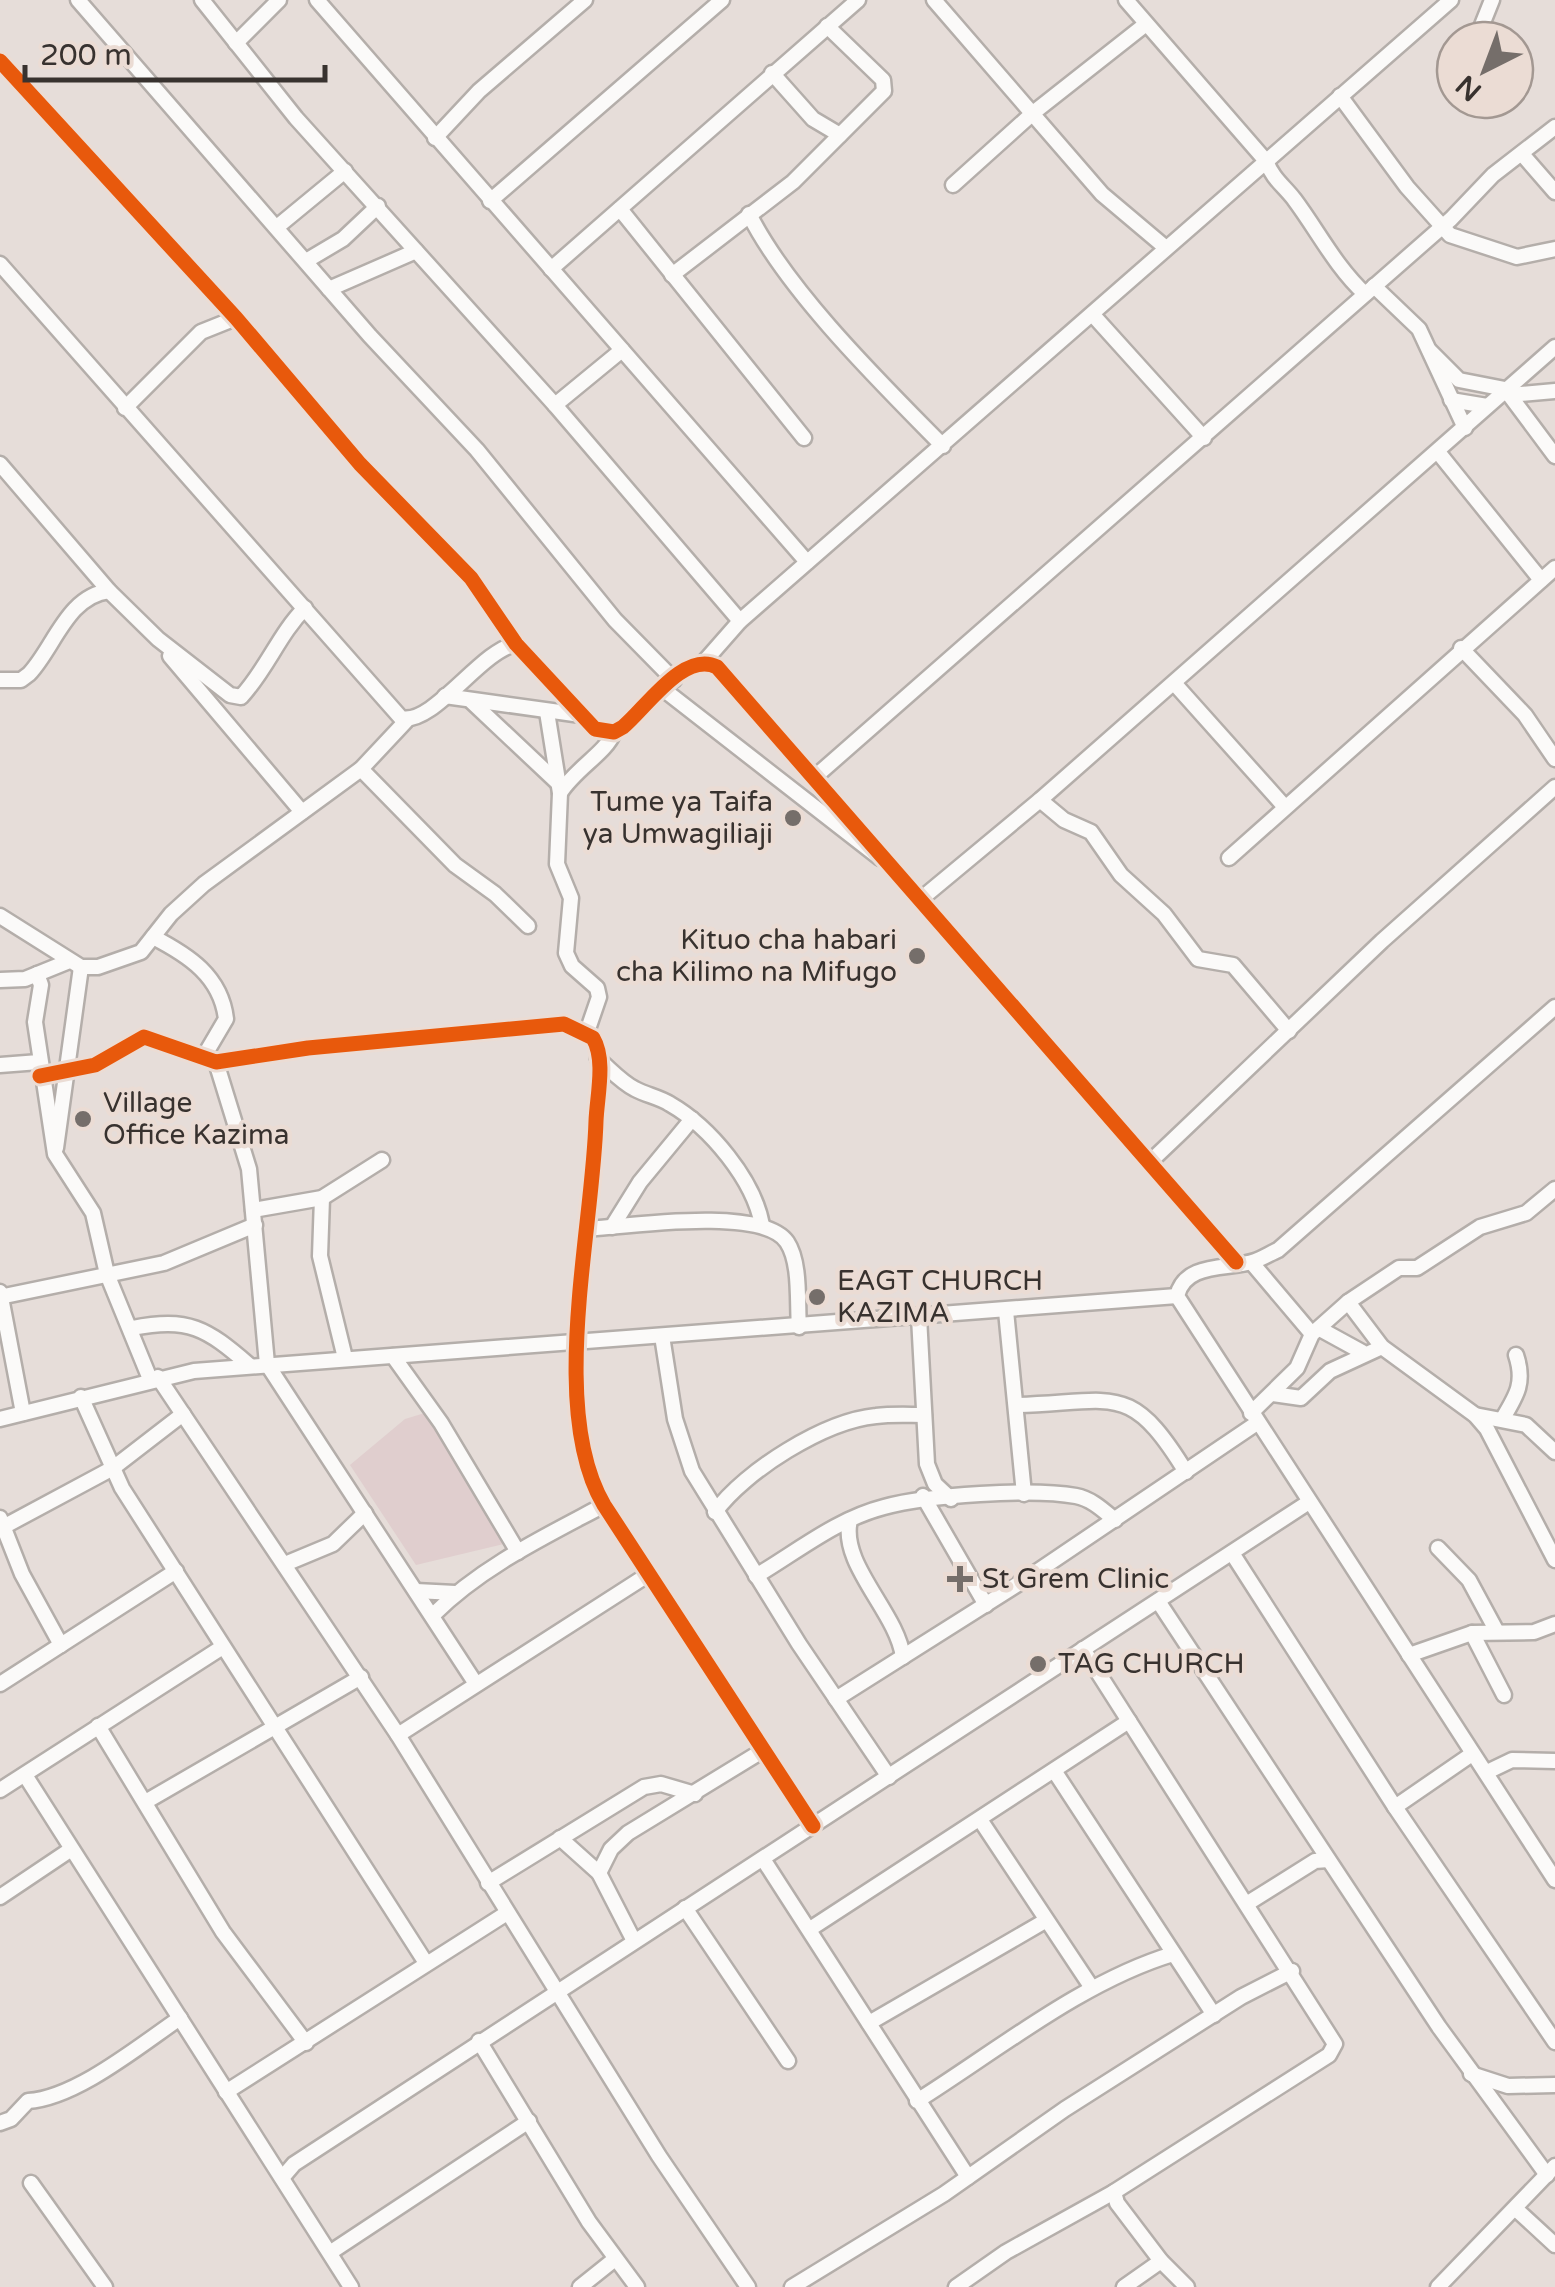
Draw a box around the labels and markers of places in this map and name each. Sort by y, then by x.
place label: Tume ya Taifa ya Umwagiliaji [583,785,773,851]
marker: Tume ya Taifa ya Umwagiliaji [782,807,804,829]
place label: Kituo cha habari cha Kilimo na Mifugo [616,923,897,989]
marker: Kituo cha habari cha Kilimo na Mifugo [906,945,928,967]
place label: Village Office Kazima [103,1086,289,1152]
marker: Village Office Kazima [72,1108,94,1130]
place label: EAGT CHURCH KAZIMA [837,1264,1043,1330]
marker: EAGT CHURCH KAZIMA [806,1286,828,1308]
place label: St Grem Clinic [982,1562,1169,1596]
marker: St Grem Clinic [947,1566,973,1592]
place label: TAG CHURCH [1058,1647,1245,1681]
marker: TAG CHURCH [1027,1653,1049,1675]

